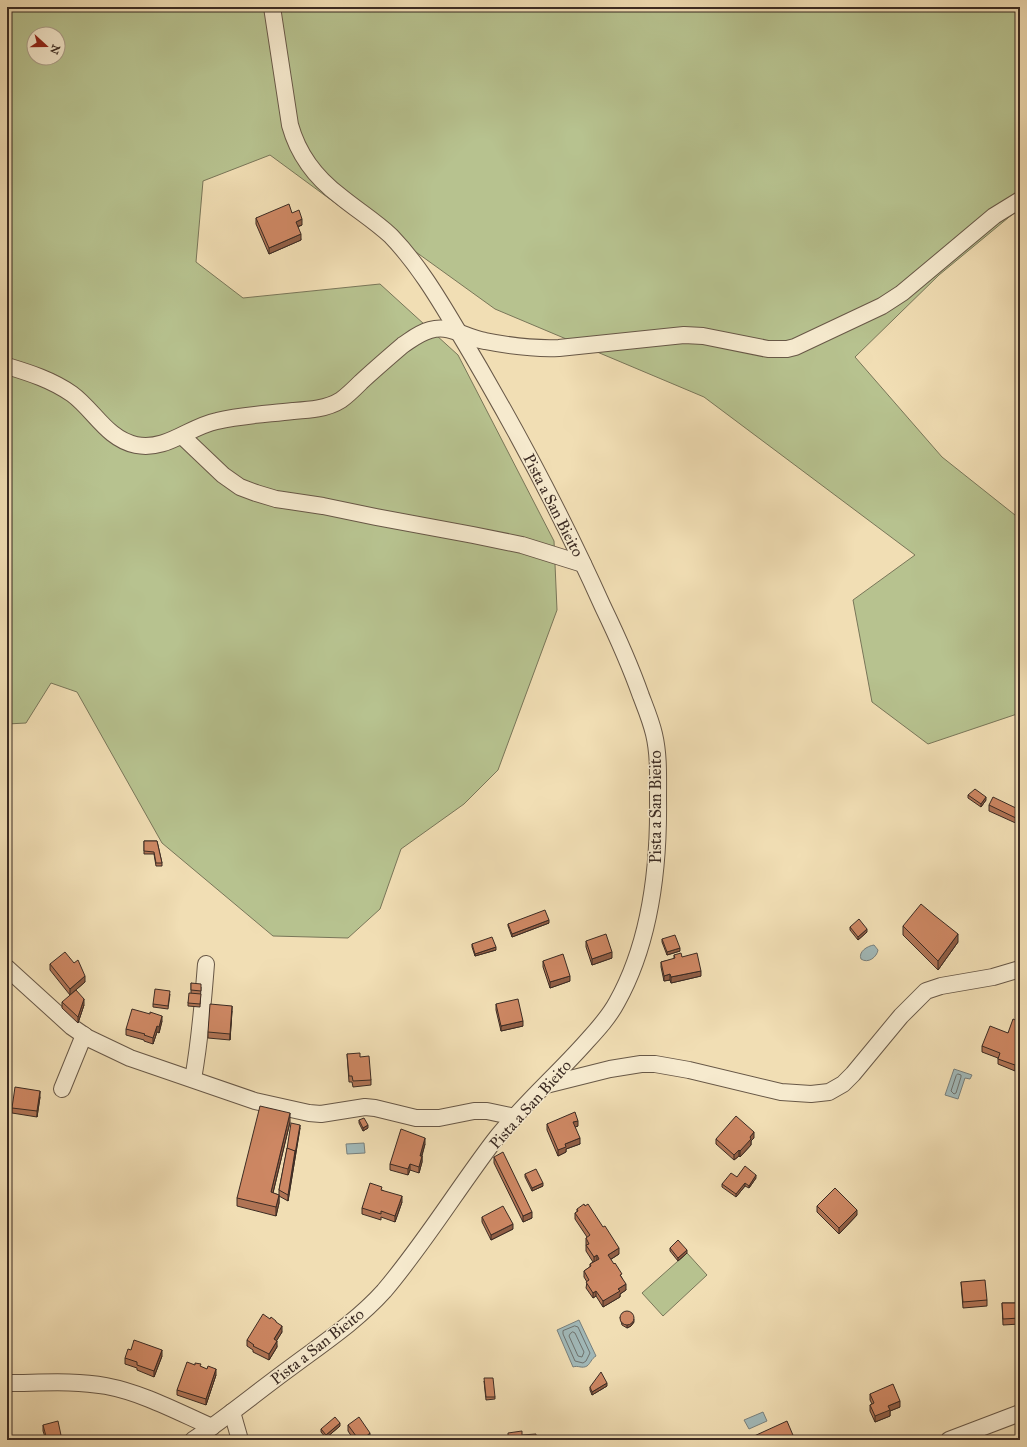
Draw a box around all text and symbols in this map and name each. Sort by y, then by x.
north arrow [26,26,66,66]
text: N [47,43,63,57]
street label: Pista a San Bieito [519,450,588,560]
street label: Pista a San Bieito [646,750,665,864]
street label: Pista a San Bieito [485,1056,575,1153]
street label: Pista a San Bieito [267,1304,368,1389]

